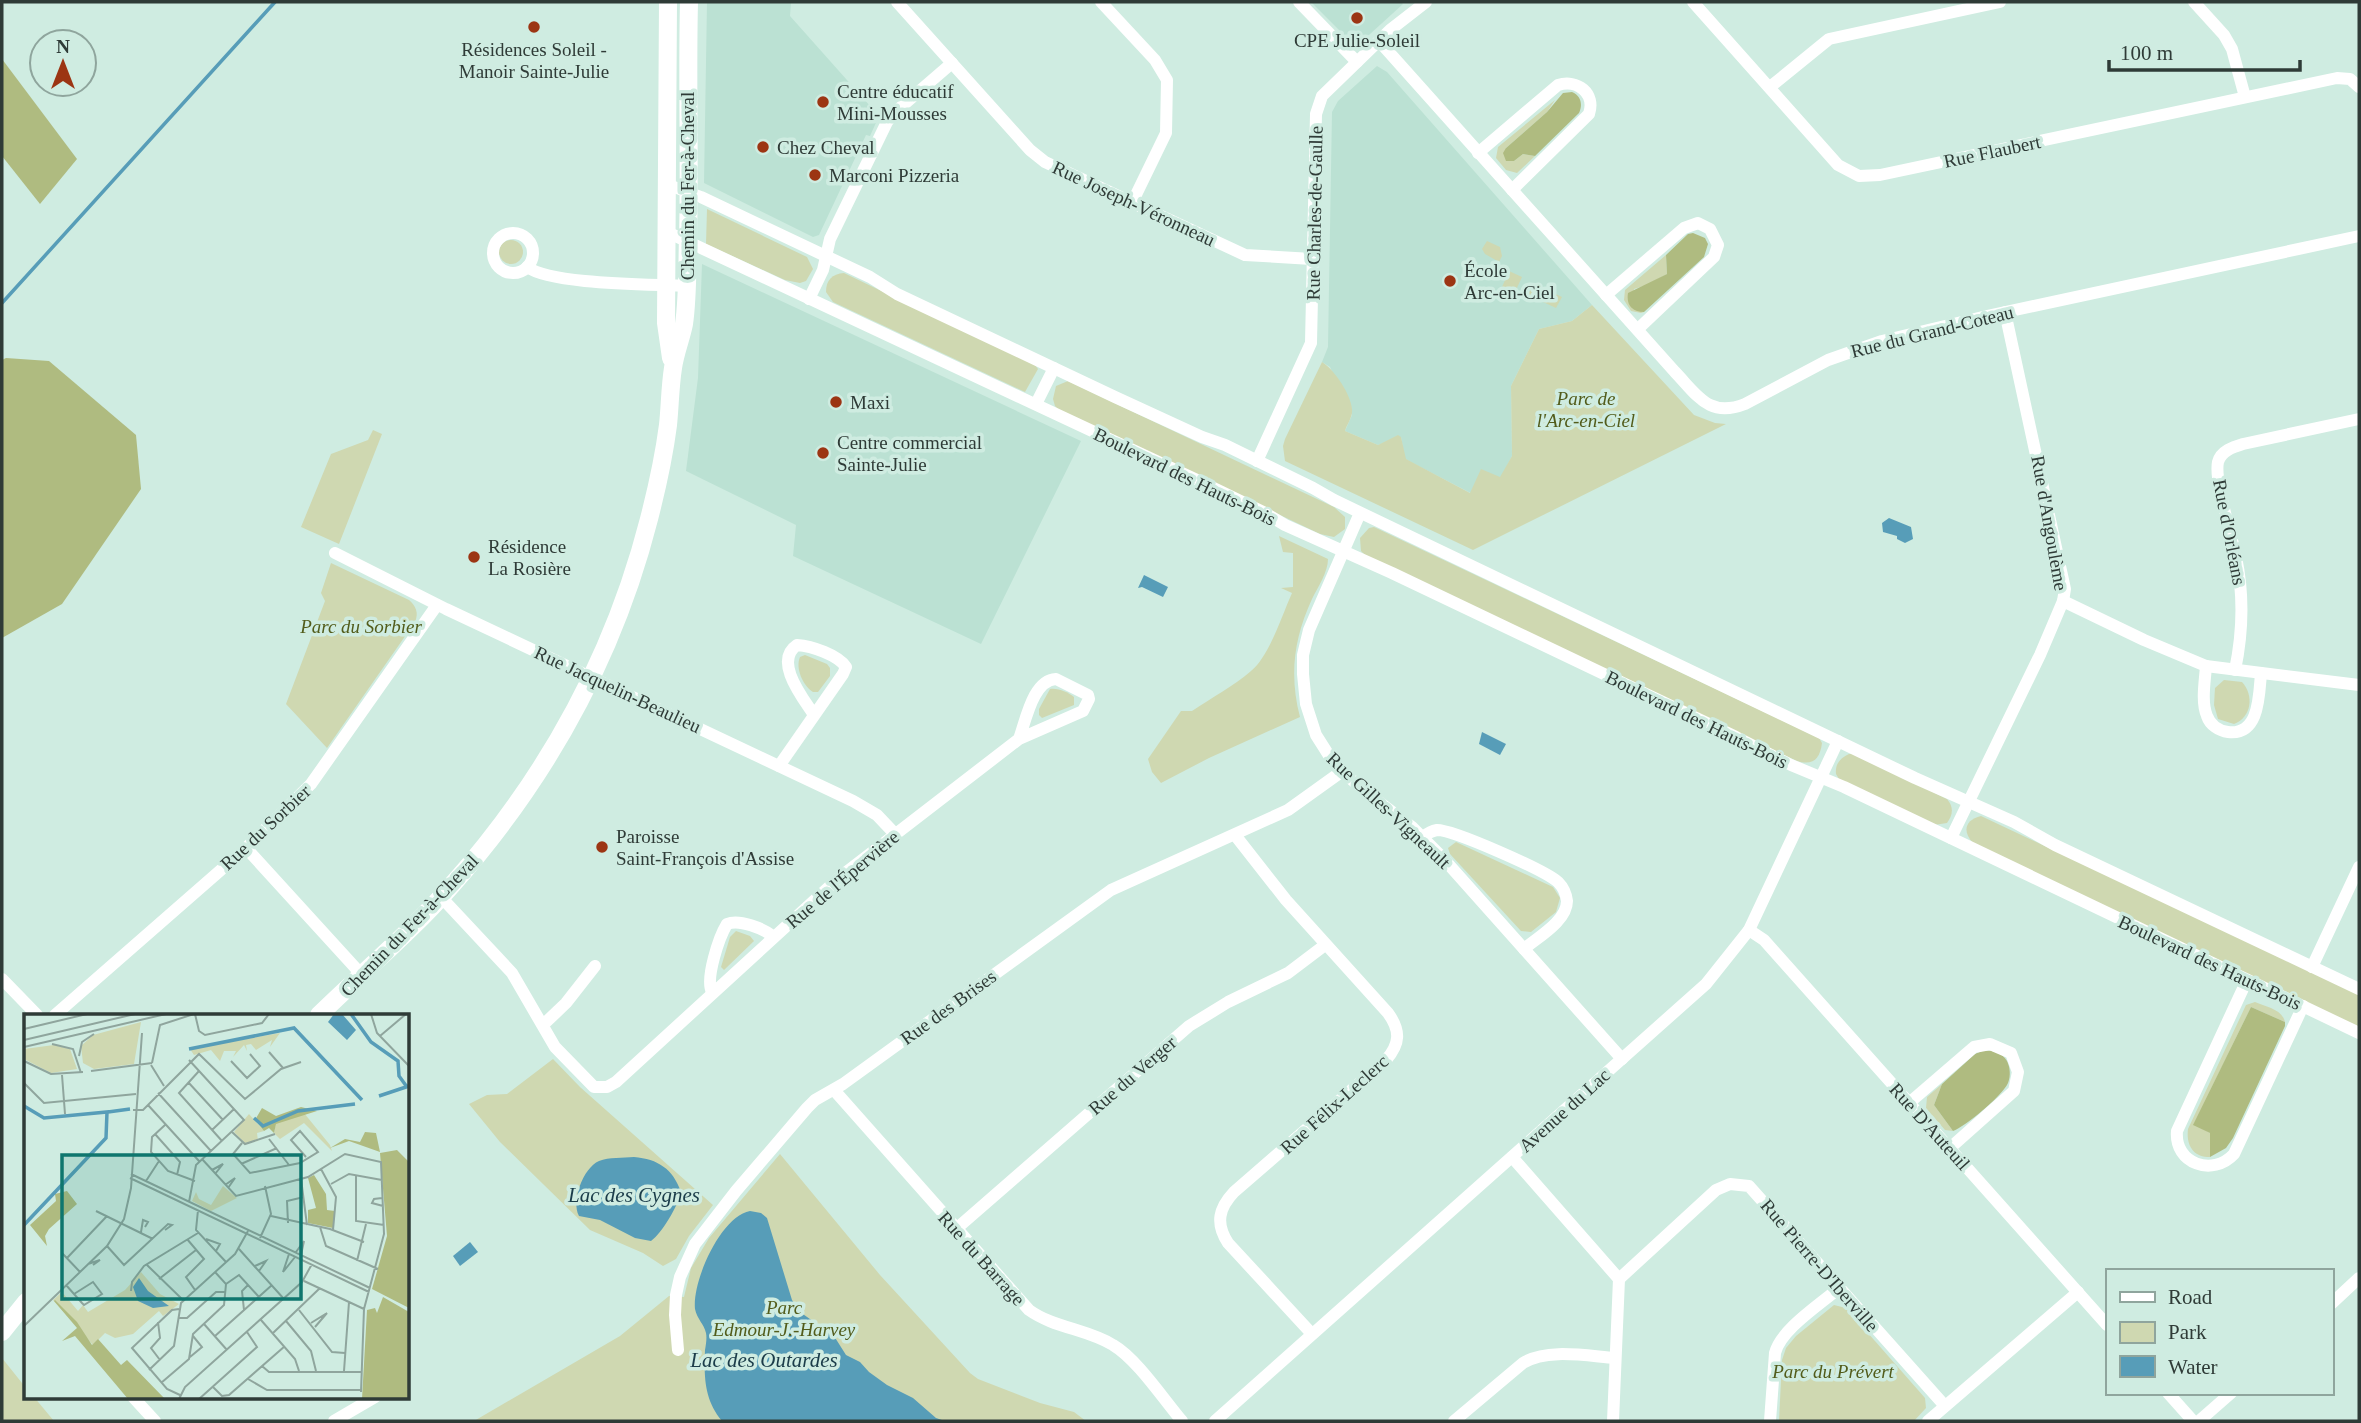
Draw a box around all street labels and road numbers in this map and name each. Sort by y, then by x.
street label: Chemin du Fer-à-Cheval [677,92,698,280]
street label: Rue Charles-de-Gaulle [1302,126,1327,300]
street label: Rue Flaubert [1942,131,2043,172]
street label: Rue Joseph-Véronneau [1049,157,1219,251]
street label: Rue du Grand-Coteau [1849,301,2016,362]
street label: Boulevard des Hauts-Bois [1091,423,1279,530]
street label: Rue d'Angoulème [2027,454,2072,592]
street label: Rue d'Orléans [2209,477,2250,587]
street label: Rue Jacquelin-Beaulieu [531,642,705,737]
street label: Boulevard des Hauts-Bois [1603,666,1791,773]
street label: Rue Gilles-Vigneault [1323,748,1455,873]
street label: Rue du Sorbier [216,780,315,874]
street label: Rue de l'Épervière [782,826,903,933]
street label: Chemin du Fer-à-Cheval [336,850,482,1000]
street label: Boulevard des Hauts-Bois [2115,911,2305,1014]
street label: Rue des Brises [896,966,1000,1049]
street label: Rue du Verger [1084,1031,1181,1119]
street label: Rue Félix-Leclerc [1276,1051,1393,1158]
street label: Avenue du Lac [1515,1064,1614,1157]
street label: Rue D'Auteuil [1885,1079,1974,1174]
street label: Rue Pierre-D'Iberville [1756,1195,1883,1336]
street label: Rue du Barrage [934,1207,1029,1310]

